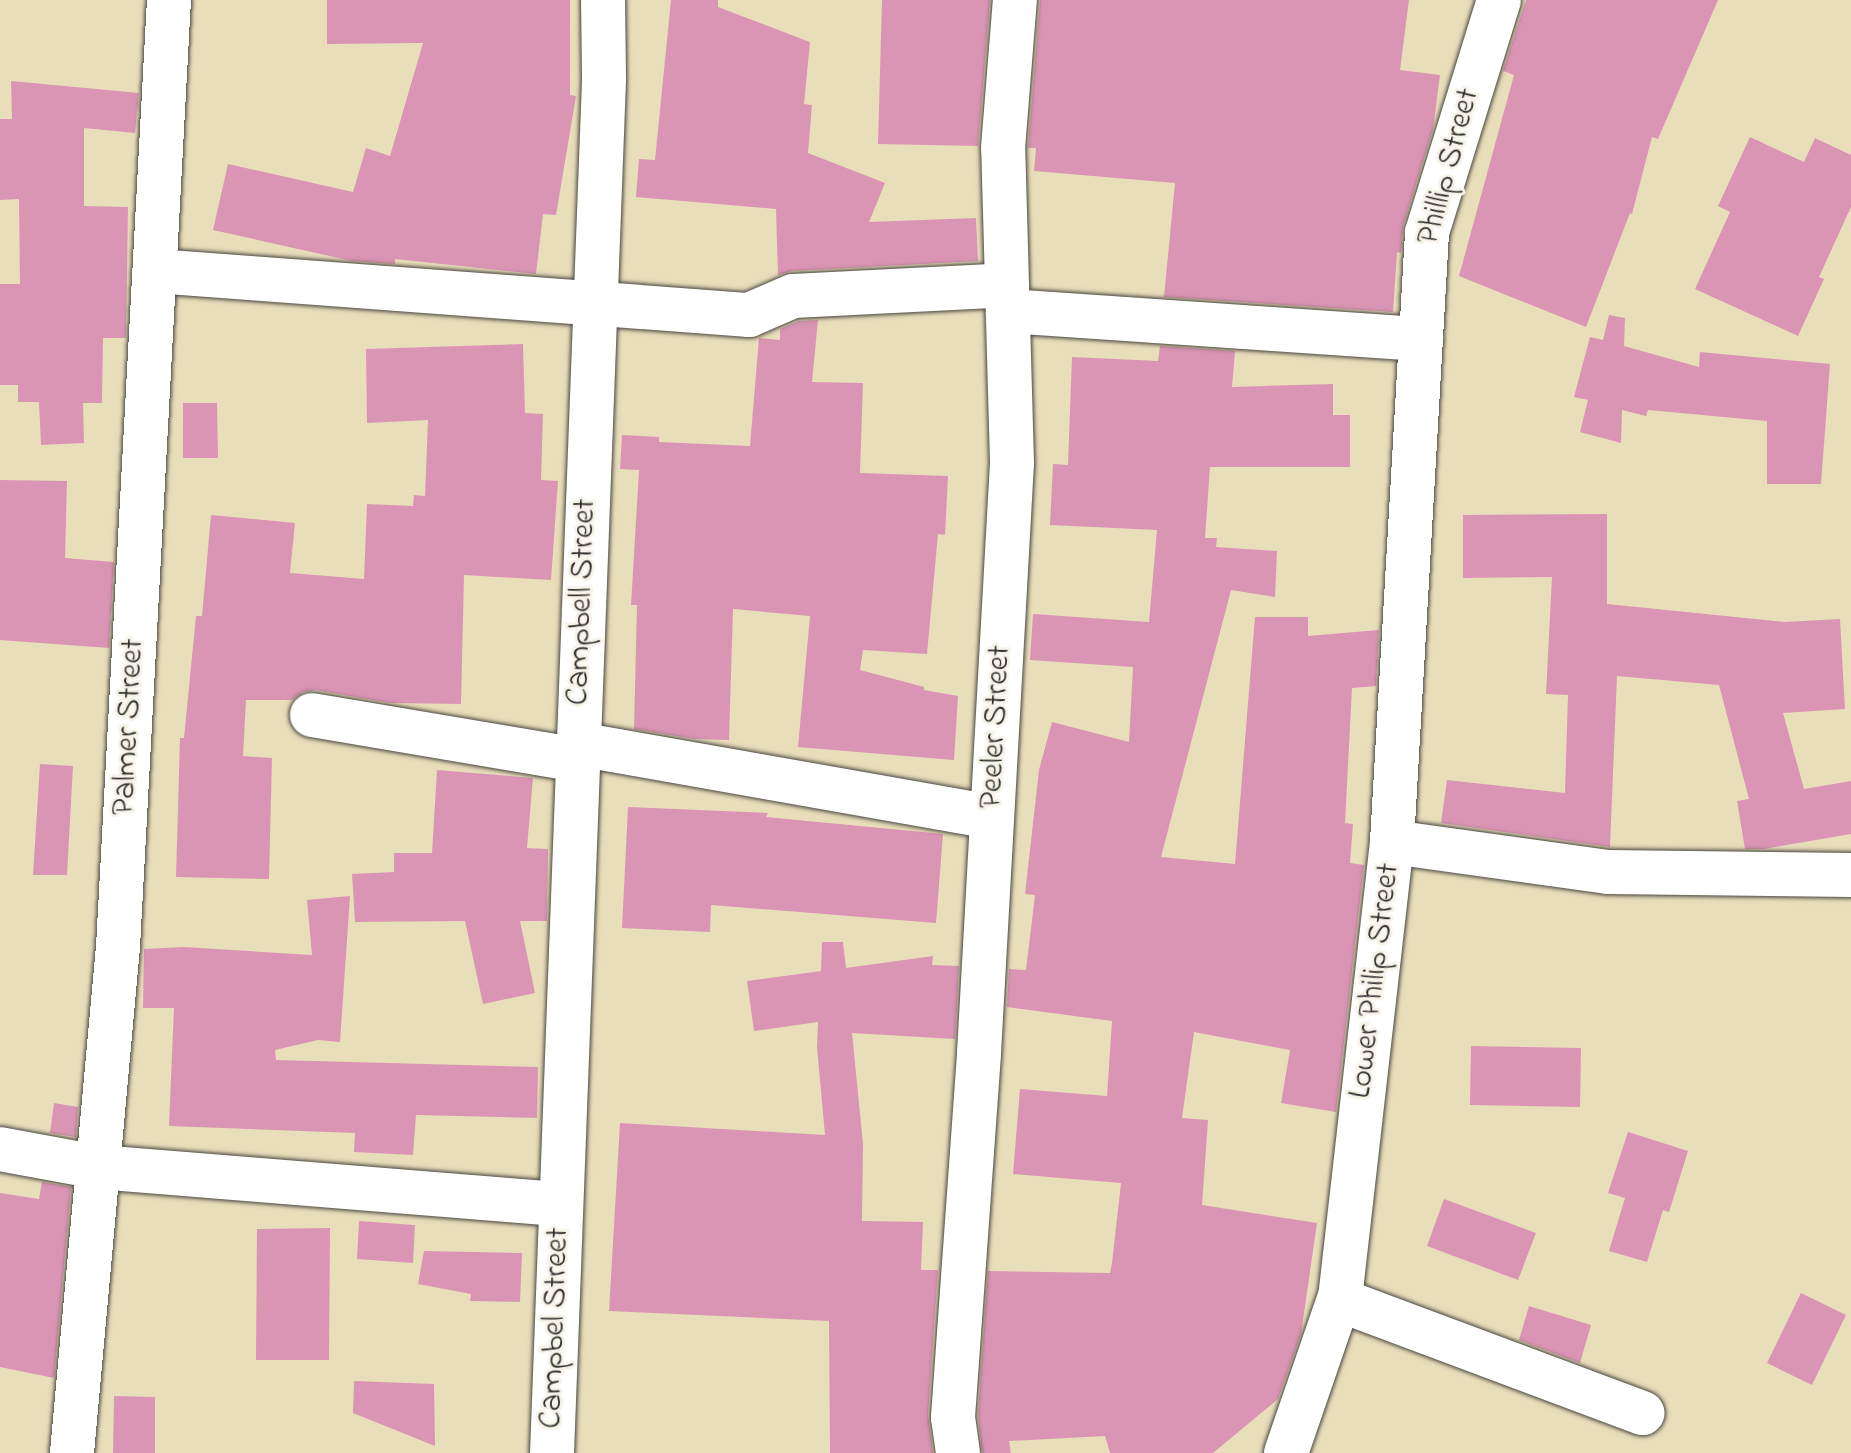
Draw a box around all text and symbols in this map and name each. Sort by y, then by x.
street label: Phillip Street [1411,85,1489,249]
street label: Campbell Street [560,498,606,706]
street label: Palmer Street [106,638,154,816]
street label: Peeler Street [974,644,1020,810]
street label: Lower Philip Street [1343,861,1409,1101]
street label: Campbel Street [533,1227,579,1429]

